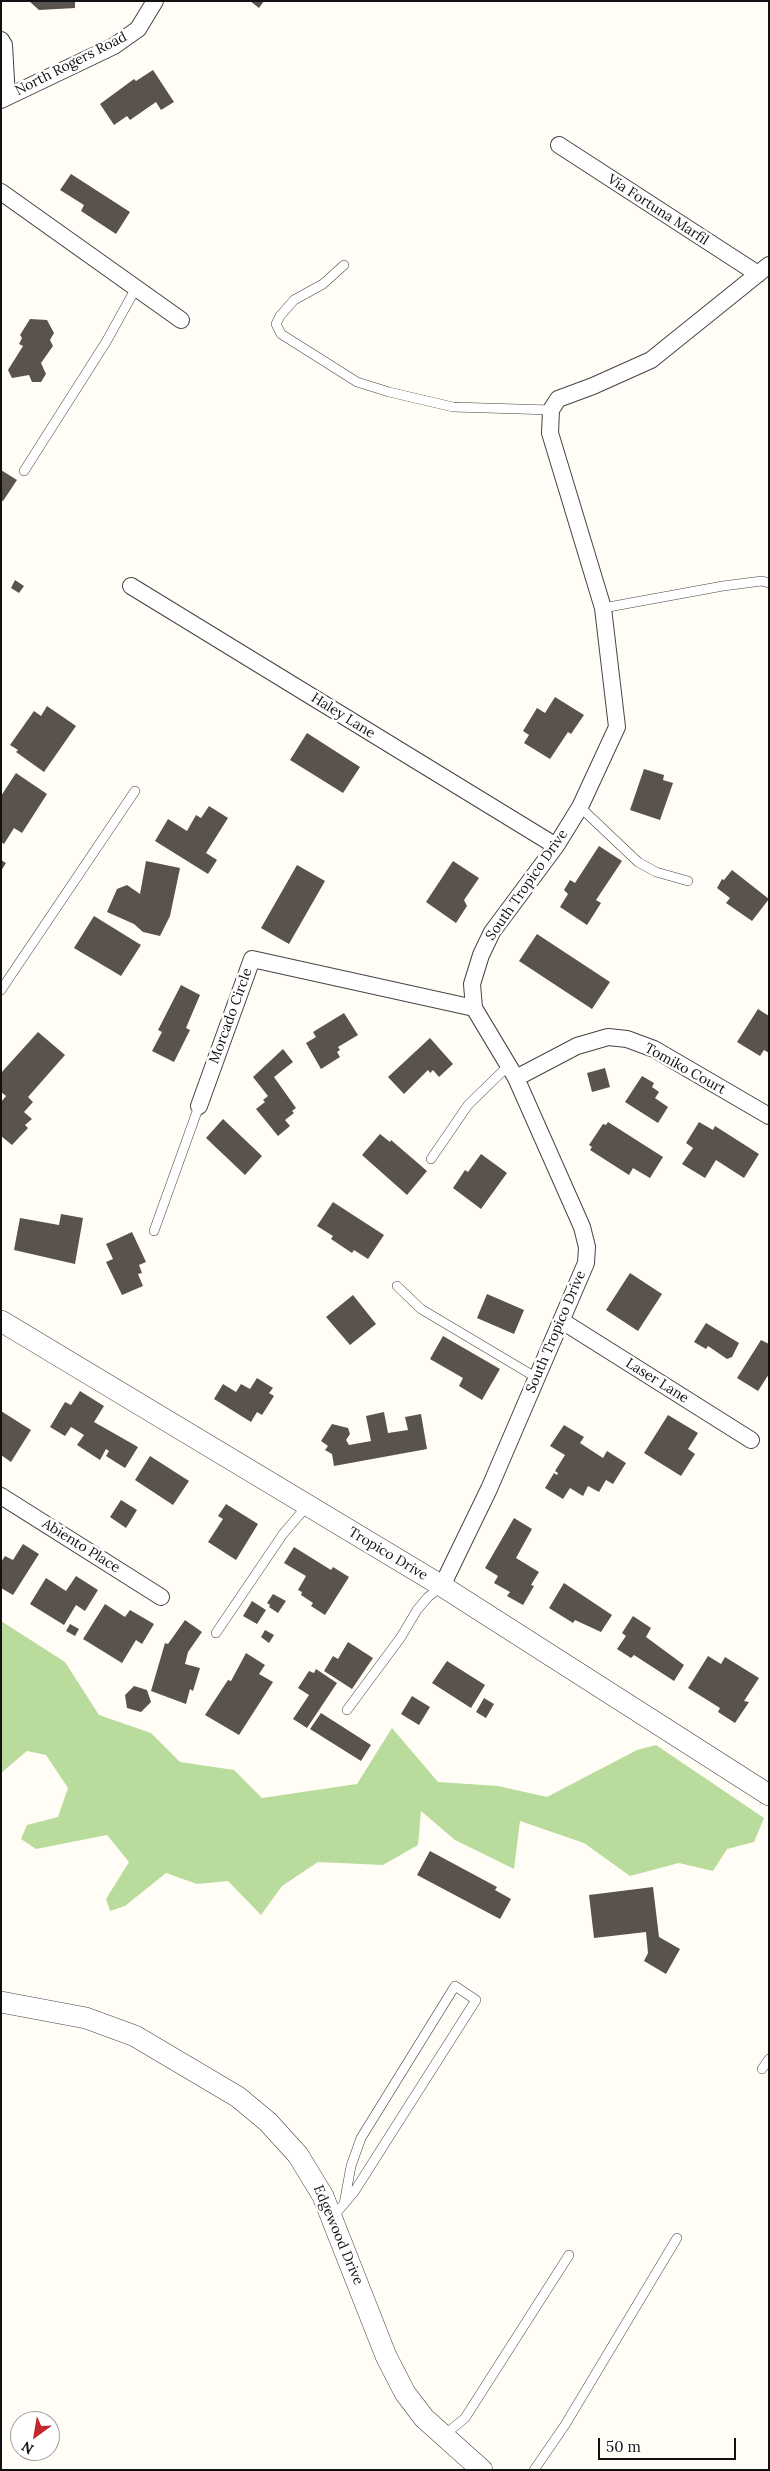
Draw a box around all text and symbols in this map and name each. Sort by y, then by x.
street label: North Rogers Road [12,29,130,99]
street label: Via Fortuna Marfil [604,171,712,249]
street label: Haley Lane [308,690,378,742]
street label: South Tropico Drive [482,826,572,944]
street label: Morcado Circle [206,966,256,1066]
street label: Tomiko Court [642,1040,728,1098]
street label: South Tropico Drive [523,1268,589,1396]
street label: Laser Lane [622,1355,692,1407]
street label: Abiento Place [39,1515,123,1577]
street label: Tropico Drive [345,1524,431,1584]
street label: Edgewood Drive [309,2183,367,2287]
north arrow [10,2411,60,2461]
scale bar [600,2428,738,2460]
text: N [18,2437,37,2458]
text: 50 m [606,2437,641,2456]

